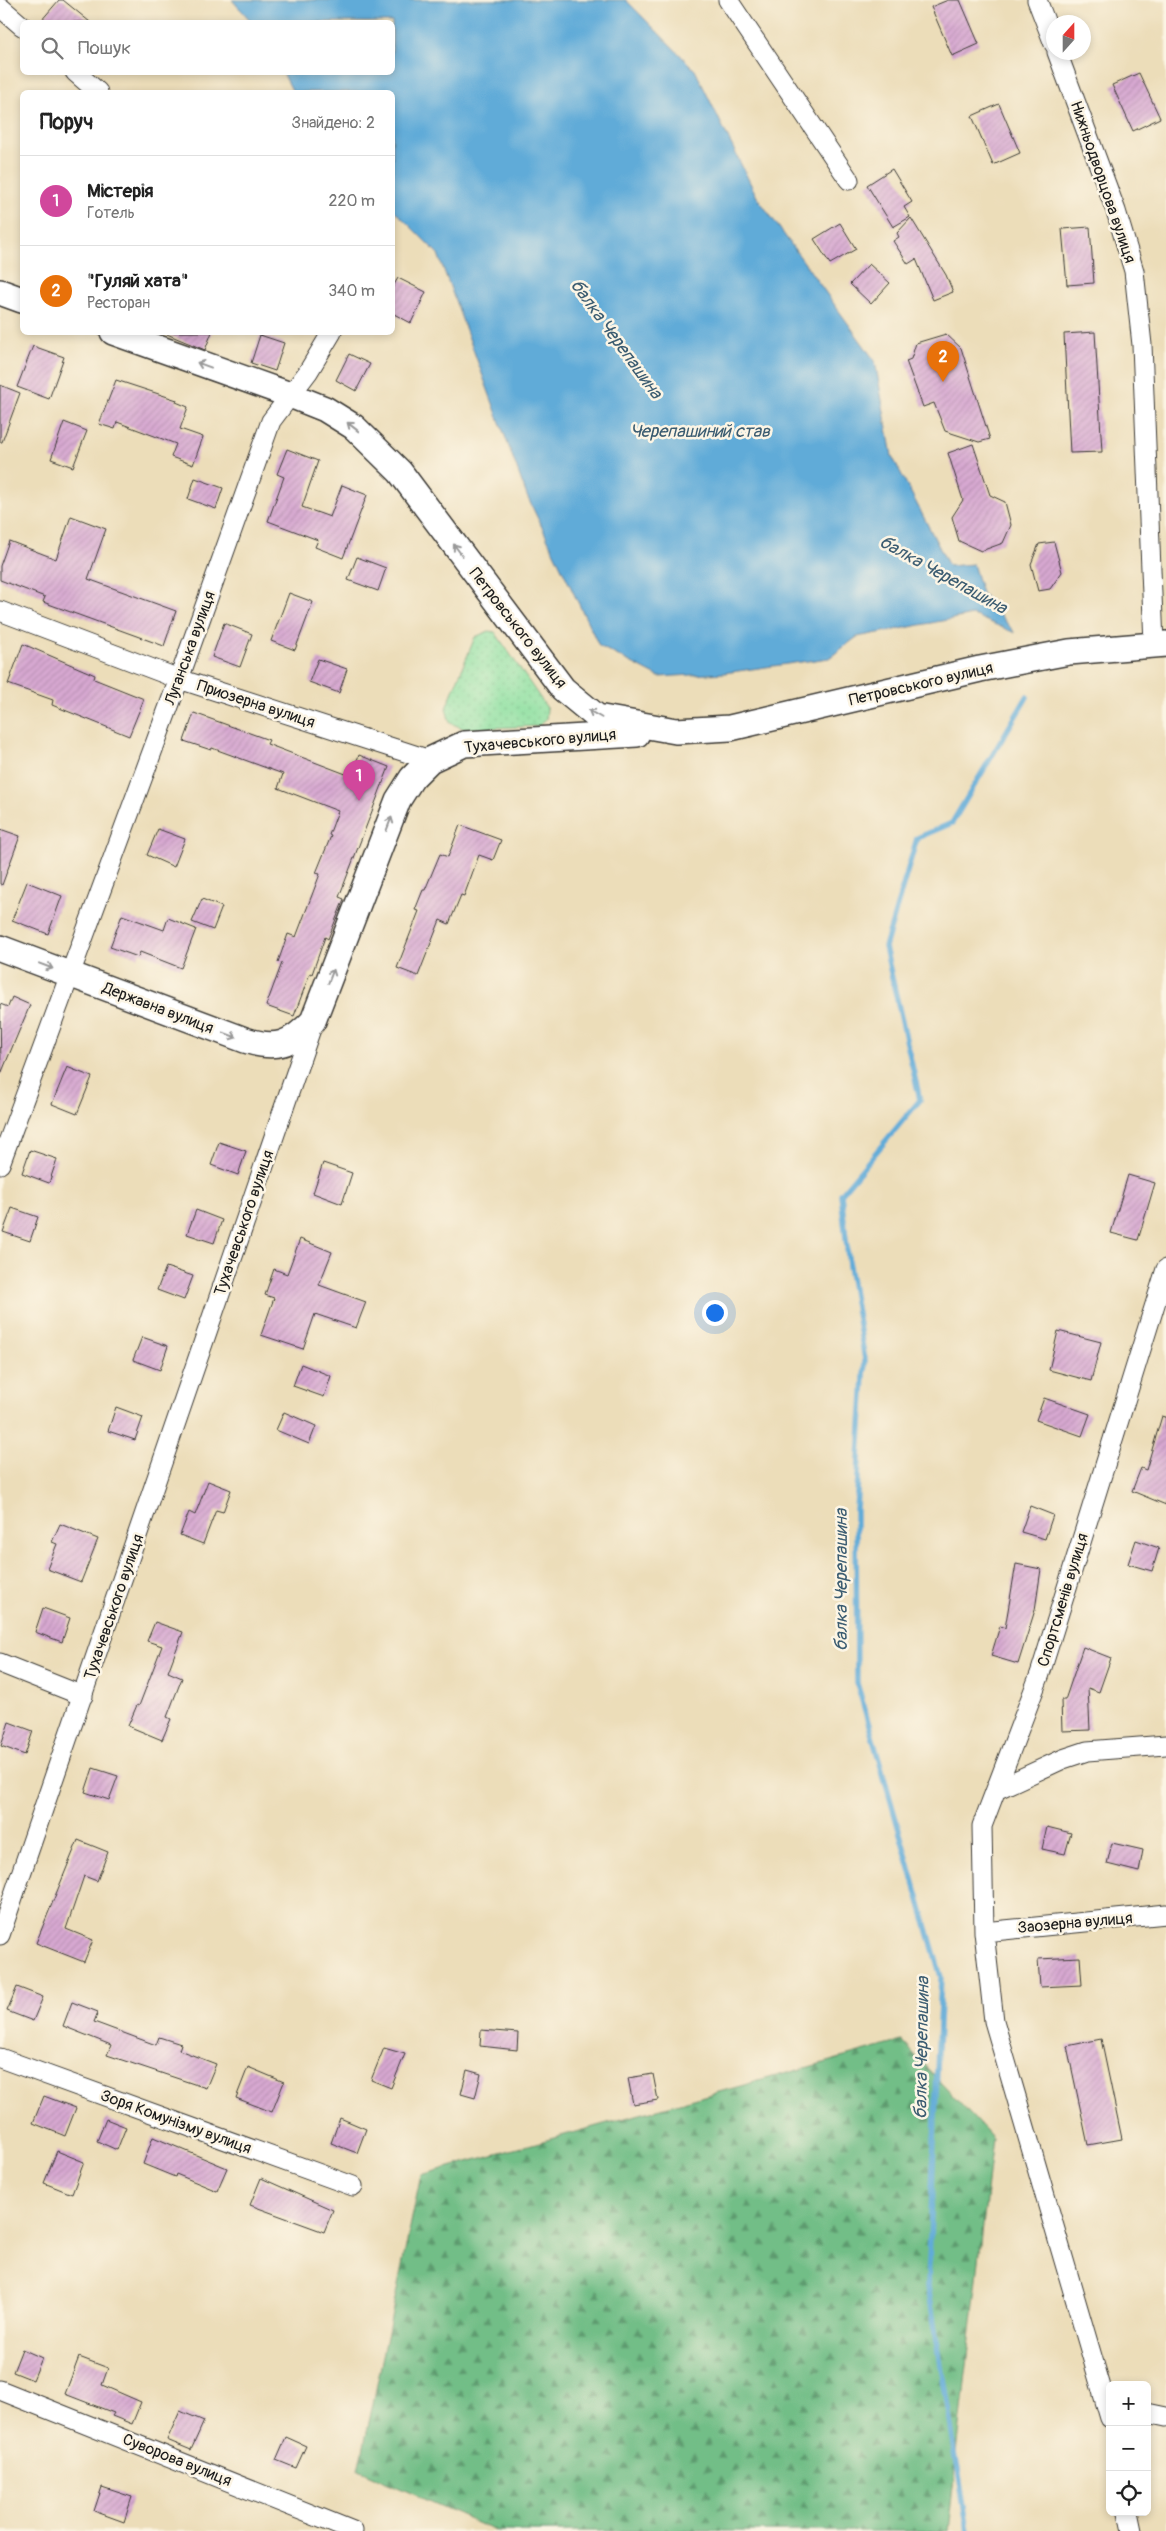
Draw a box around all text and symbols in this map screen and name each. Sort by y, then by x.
north arrow [1046,15,1091,60]
search box [20,20,395,75]
icon: search [38,34,66,62]
text: Пошук [78,36,131,60]
street label: Нижньодворцова вулиця [1066,98,1140,266]
text: Поруч [40,109,93,136]
text: Знайдено: 2 [292,113,375,133]
text: Містерія [87,179,154,203]
text: 1 [53,191,59,211]
text: 220 m [329,191,375,211]
text: Готель [87,203,135,223]
text: "Гуляй хата" [87,269,189,293]
water label: балка Черепашина [565,275,668,405]
text: 2 [52,281,60,301]
text: 340 m [328,281,375,301]
text: Ресторан [87,293,150,313]
pin: 2 [927,341,959,382]
one-way arrow [197,360,212,369]
water label: Черепашиний став [630,420,771,443]
one-way arrow [347,422,360,433]
water label: балка Черепашина [875,530,1012,620]
one-way arrow [453,544,464,557]
street label: Петровського вулиця [465,564,571,692]
street label: Луганська вулиця [160,588,220,709]
street label: Петровського вулиця [847,658,995,710]
street label: Приозерна вулиця [195,676,317,732]
one-way arrow [588,709,603,719]
street label: Тухачевського вулиця [463,724,617,758]
pin: 1 [343,760,375,801]
one-way arrow [385,817,394,832]
one-way arrow [37,962,53,971]
one-way arrow [326,969,336,984]
street label: Державна вулиця [99,977,216,1038]
one-way arrow [222,1031,238,1040]
street label: Тухачевського вулиця [210,1148,278,1298]
your location [702,1300,728,1326]
water label: балка Черепашина [830,1507,853,1651]
street label: Спортсменів вулиця [1033,1531,1093,1669]
street label: Тухачевського вулиця [80,1532,148,1682]
street label: Заозерна вулиця [1017,1908,1133,1938]
water label: балка Черепашина [909,1975,935,2119]
street label: Зоря Комунізму вулиця [98,2085,254,2159]
map controls [1106,2381,1151,2516]
button: + [1106,2381,1151,2426]
button: − [1106,2426,1151,2471]
street label: Суворова вулиця [120,2429,234,2491]
button: locate [1106,2471,1151,2516]

